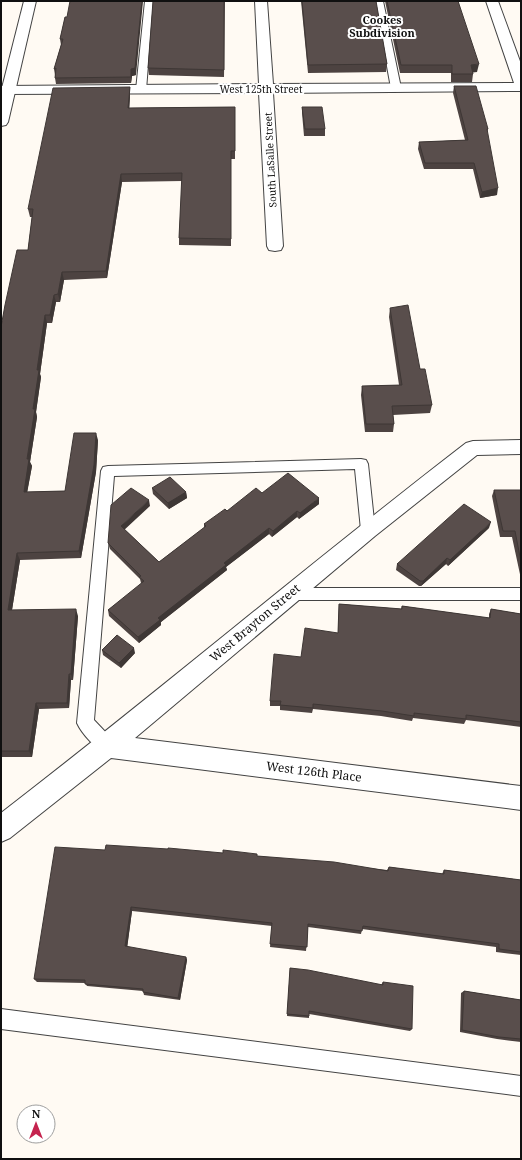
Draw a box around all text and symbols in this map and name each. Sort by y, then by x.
district label: Cookes Subdivision [349,12,415,40]
street label: West 125th Street [220,82,303,96]
street label: South LaSalle Street [260,112,279,208]
street label: West Brayton Street [206,580,303,665]
street label: West 126th Place [265,757,363,786]
north arrow [16,1104,56,1144]
text: N [32,1106,41,1121]

